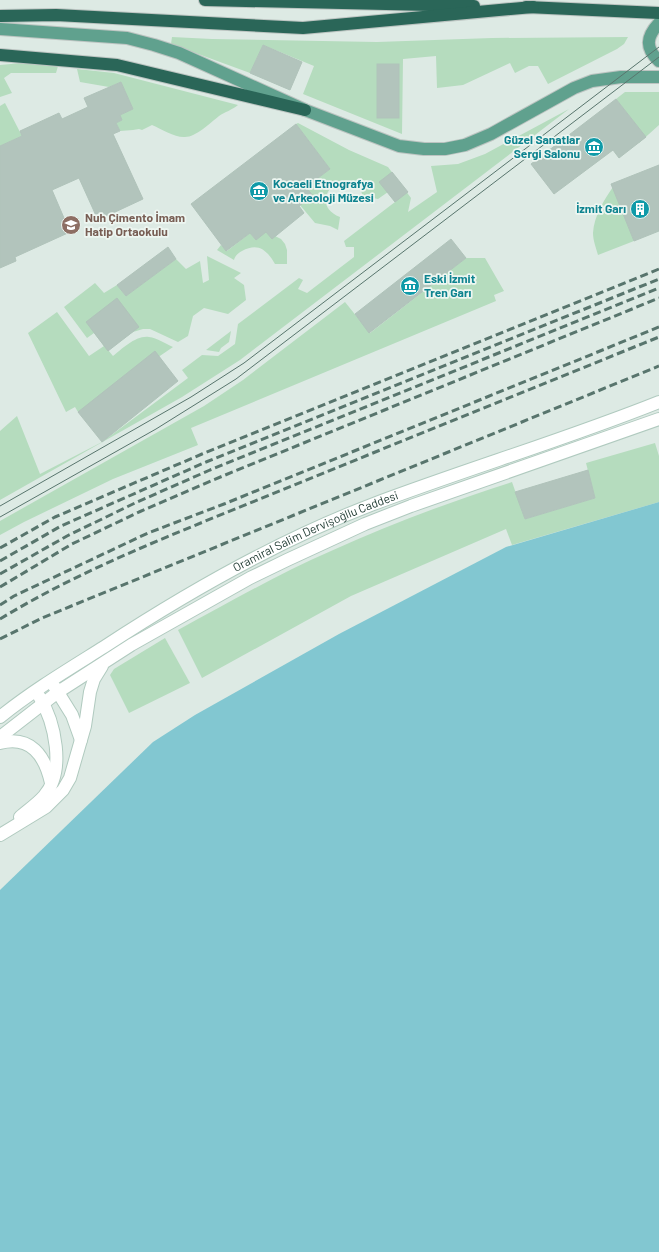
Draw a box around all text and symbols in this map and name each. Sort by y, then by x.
place label: Güzel Sanatlar Sergi Salonu [504,132,580,160]
museum icon: Güzel Sanatlar Sergi Salonu [583,136,605,158]
place label: Kocaeli Etnografya ve Arkeoloji Müzesi [273,176,374,204]
museum icon: Kocaeli Etnografya ve Arkeoloji Müzesi [248,180,270,202]
building icon: İzmit Garı [629,198,651,220]
place label: İzmit Garı [576,201,626,215]
place label: Nuh Çimento İmam Hatip Ortaokulu [85,210,185,238]
school or university icon: Nuh Çimento İmam Hatip Ortaokulu [60,214,82,236]
place label: Eski İzmit Tren Garı [424,271,476,299]
museum icon: Eski İzmit Tren Garı [399,275,421,297]
street label: Oramiral Salim Dervişoğllu Caddesi [230,488,400,574]

